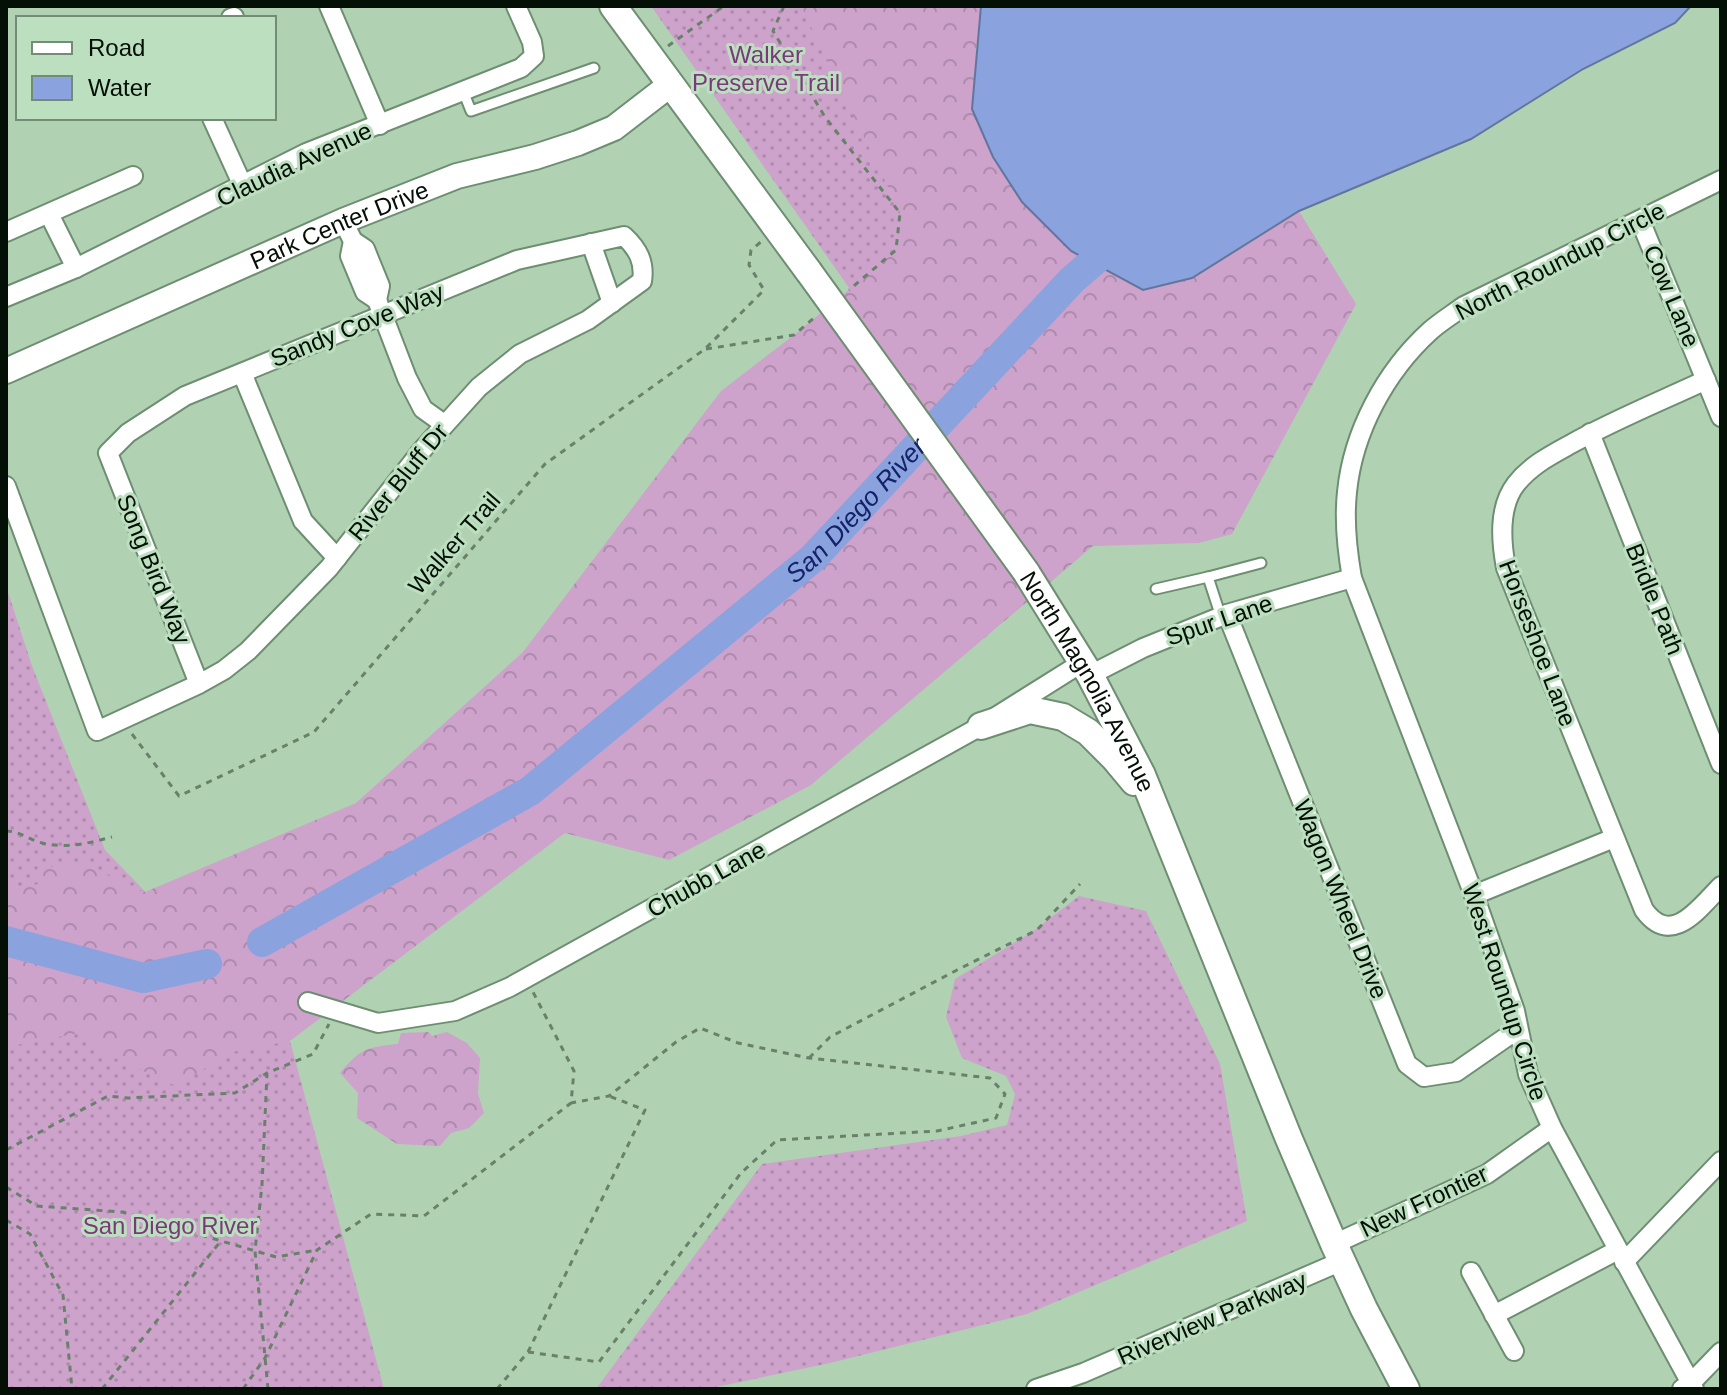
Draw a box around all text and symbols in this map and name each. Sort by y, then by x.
legend [16,16,276,120]
text: Road [88,34,145,61]
park label: Walker Preserve Trail [692,41,840,96]
text: Water [88,74,151,101]
street label: Claudia Avenue [212,116,376,212]
street label: Park Center Drive [246,175,432,274]
street label: North Roundup Circle [1451,197,1669,325]
street label: Cow Lane [1638,241,1706,351]
street label: Sandy Cove Way [266,278,448,372]
street label: River Bluff Dr [343,418,453,546]
water label: San Diego River [780,431,933,589]
street label: Walker Trail [403,487,505,599]
street label: Song Bird Way [112,490,196,648]
street label: Bridle Path [1620,540,1690,658]
street label: Horseshoe Lane [1494,556,1582,730]
street label: North Magnolia Avenue [1015,566,1161,795]
street label: Spur Lane [1162,589,1276,651]
street label: Wagon Wheel Drive [1289,795,1393,1003]
street label: Chubb Lane [642,835,770,923]
street label: West Roundup Circle [1457,880,1553,1104]
street label: New Frontier [1356,1160,1492,1242]
park label: San Diego River [83,1212,257,1239]
street label: Riverview Parkway [1113,1266,1311,1370]

